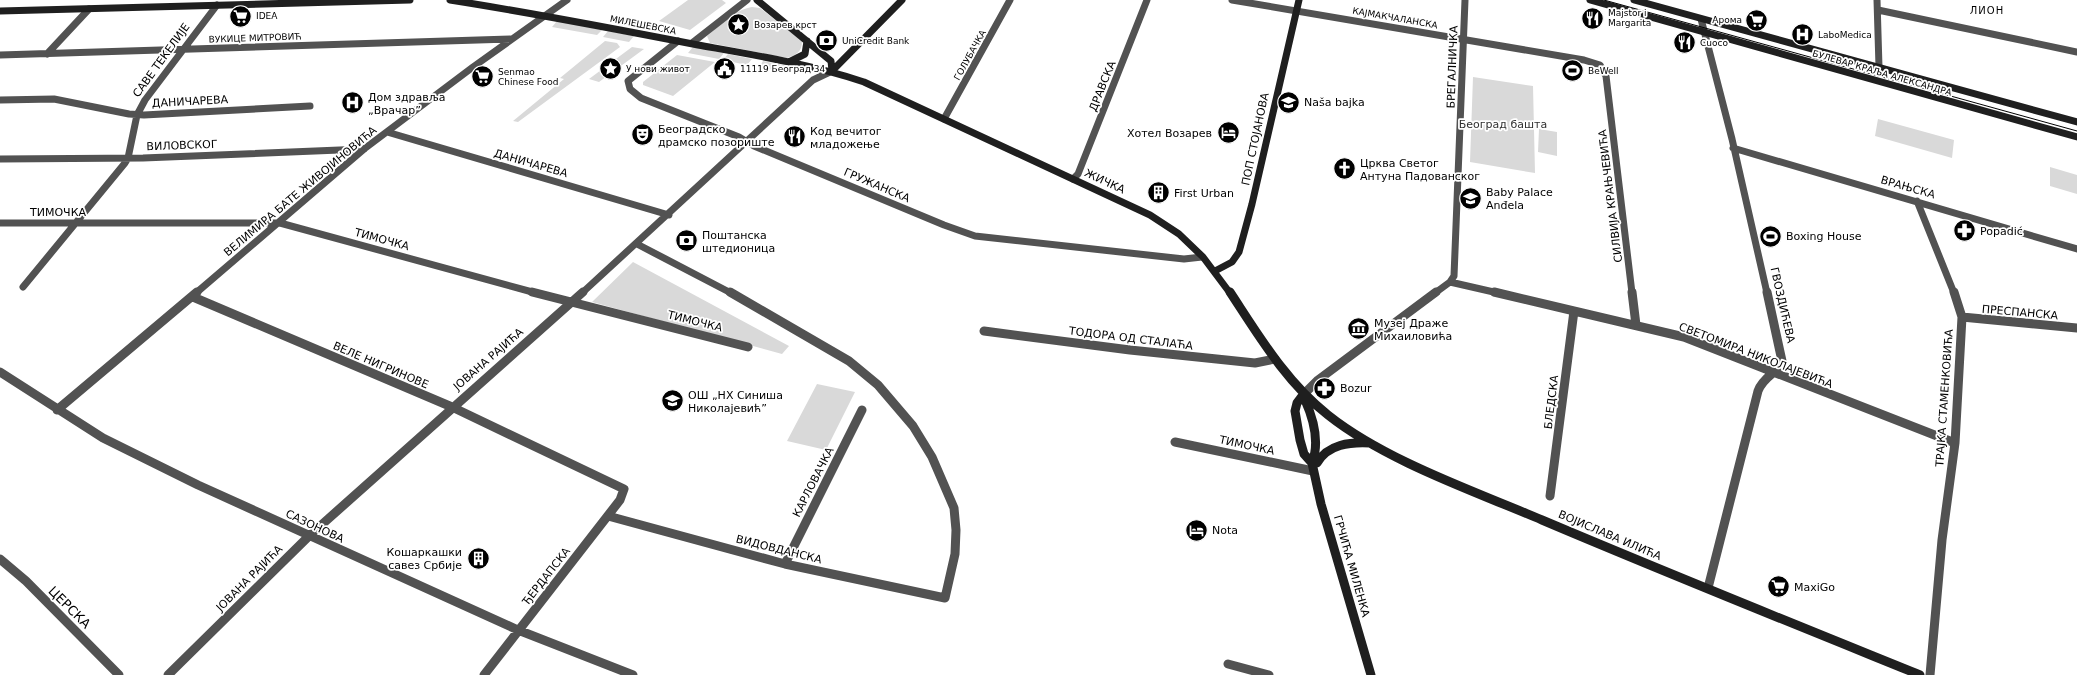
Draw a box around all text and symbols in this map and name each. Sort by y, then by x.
supermarket icon: IDEA [227,3,253,29]
restaurant icon: Majstor i Margarita [1579,5,1605,31]
district label: ЛИОН [1970,5,2004,16]
street label: КАЈМАКЧАЛАНСКА [1352,6,1439,31]
supermarket icon: Арома [1744,7,1770,33]
place label: Majstor i Margarita [1608,8,1651,28]
place label: IDEA [256,11,278,21]
place icon: Возарев крст [726,12,752,38]
street label: МИЛЕШЕВСКА [609,14,678,36]
place label: Арома [1712,15,1742,25]
place label: Возарев крст [754,20,817,30]
street label: САВЕ ТЕКЕЛИЈЕ [130,21,193,100]
hospital icon: LaboMedica [1790,22,1816,48]
street label: БРЕГАЛНИЧКА [1445,25,1460,109]
street label: ГОЛУБАЧКА [952,27,988,82]
bank icon: UniCredit Bank [814,28,840,54]
restaurant icon: Cuoco [1672,30,1698,56]
place label: LaboMedica [1818,30,1872,40]
street label: ВУКИЦЕ МИТРОВИЋ [208,31,302,45]
place label: UniCredit Bank [842,36,910,46]
place label: Cuoco [1700,38,1728,48]
street label: БУЛЕВАР КРАЉА АЛЕКСАНДРА [1811,48,1954,98]
place icon: У нови живот [597,56,623,82]
public building icon: 11119 Београд 34 [711,56,737,82]
sports icon: BeWell [1559,58,1585,84]
street label: ДРАВСКА [1086,59,1119,113]
supermarket icon: Senmao Chinese Food [469,64,495,90]
place label: У нови живот [626,64,690,74]
place label: 11119 Београд 34 [740,64,825,74]
place label: BeWell [1588,66,1619,76]
place label: Senmao Chinese Food [498,67,558,87]
school or university icon: Naša bajka [1275,89,1301,115]
hospital icon: Дом здравља „Врачар” [340,90,366,116]
place label: Дом здравља „Врачар” [368,91,445,117]
street label: ПОП СТОЈАНОВА [1239,91,1272,187]
street label: ДАНИЧАРЕВА [152,93,229,110]
place label: Naša bajka [1304,96,1365,109]
park label: Београд башта [1459,118,1547,131]
hotel icon: Хотел Возарев [1215,120,1241,146]
theatre icon: Београдско драмско позориште [629,122,655,148]
street label: ВЕЛИМИРА БАТЕ ЖИВОЈИНОВИЋА [221,123,380,259]
place label: Београдско драмско позориште [658,123,775,149]
restaurant icon: Код вечитог младожење [781,124,807,150]
place label: Код вечитог младожење [810,125,882,151]
place label: Хотел Возарев [1127,127,1212,140]
street label: СИЛВИЈА КРАЊЧЕВИЋА [1596,128,1625,263]
street label: ВИЛОВСКОГ [146,138,218,153]
street label: ДАНИЧАРЕВА [492,147,570,180]
church icon: Црква Светог Антуна Падованског [1331,156,1357,182]
place label: Црква Светог Антуна Падованског [1360,157,1480,183]
street label: ГРУЖАНСКА [842,166,912,205]
street label: ЖИЧКА [1083,166,1127,197]
street label: ВРАЊСКА [1879,173,1937,202]
building icon: First Urban [1146,180,1172,206]
school or university icon: Baby Palace Anđela [1458,185,1484,211]
place label: Baby Palace Anđela [1486,186,1553,212]
place label: First Urban [1174,187,1234,200]
street label: ТИМОЧКА [29,206,86,219]
pharmacy icon: Popadić [1952,218,1978,244]
sports icon: Boxing House [1757,223,1783,249]
place label: Popadić [1980,225,2023,238]
street label: ТИМОЧКА [352,226,411,253]
bank icon: Поштанска штедионица [673,228,699,254]
place label: Поштанска штедионица [702,229,775,255]
place label: Boxing House [1786,230,1862,243]
street label: ГВОЗДИЋЕВА [1767,266,1798,345]
street label: ПРЕСПАНСКА [1981,303,2059,322]
street label: ТИМОЧКА [665,308,724,335]
museum icon: Музеј Драже Михаиловића [1345,316,1371,342]
place label: Музеј Драже Михаиловића [1374,317,1452,343]
street label: СВЕТОМИРА НИКОЛАЈЕВИЋА [1677,320,1835,391]
street label: ТОДОРА ОД СТАЛАЋА [1067,324,1194,353]
street label: ЈОВАНА РАЈИЋА [450,325,526,394]
street label: ТРАЈКА СТАМЕНКОВИЋА [1933,328,1956,468]
street label: ВЕЛЕ НИГРИНОВЕ [331,339,431,392]
street label: БЛЕДСКА [1542,374,1561,430]
pharmacy icon: Bozur [1311,375,1337,401]
place label: Bozur [1340,382,1372,395]
school or university icon: ОШ „НХ Синиша Николајевић” [659,388,685,414]
place label: ОШ „НХ Синиша Николајевић” [688,389,783,415]
street label: ТИМОЧКА [1217,433,1276,458]
street label: КАРЛОВАЧКА [790,445,837,519]
street label: САЗОНОВА [284,507,346,546]
street label: ВОЈИСЛАВА ИЛИЋА [1556,508,1664,563]
street label: ГРЧИЋА МИЛЕНКА [1331,514,1372,619]
hotel icon: Nota [1184,517,1210,543]
place label: Nota [1212,524,1238,537]
street label: ВИДОВДАНСКА [735,533,824,567]
street label: ЈОВАНА РАЈИЋА [213,542,285,615]
street label: ЂЕРДАПСКА [519,544,573,609]
building icon: Кошаркашки савез Србије [465,545,491,571]
place label: Кошаркашки савез Србије [386,546,462,572]
supermarket icon: MaxiGo [1766,574,1792,600]
place label: MaxiGo [1794,581,1835,594]
street label: ЦЕРСКА [45,583,94,632]

